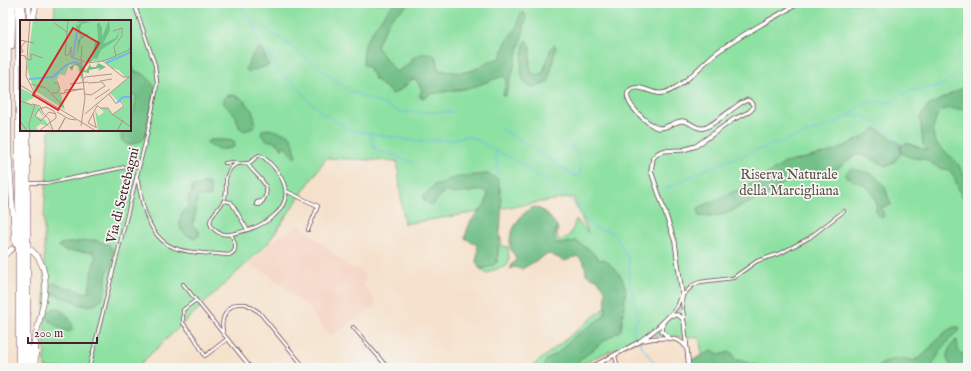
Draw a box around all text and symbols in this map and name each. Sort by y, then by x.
inset map [20,20,131,131]
street label: Via di Settebagni [102,145,144,246]
park label: Riserva Naturale della Marcigliana [739,166,840,200]
scale bar [28,319,97,345]
text: 200 m [34,326,63,341]

